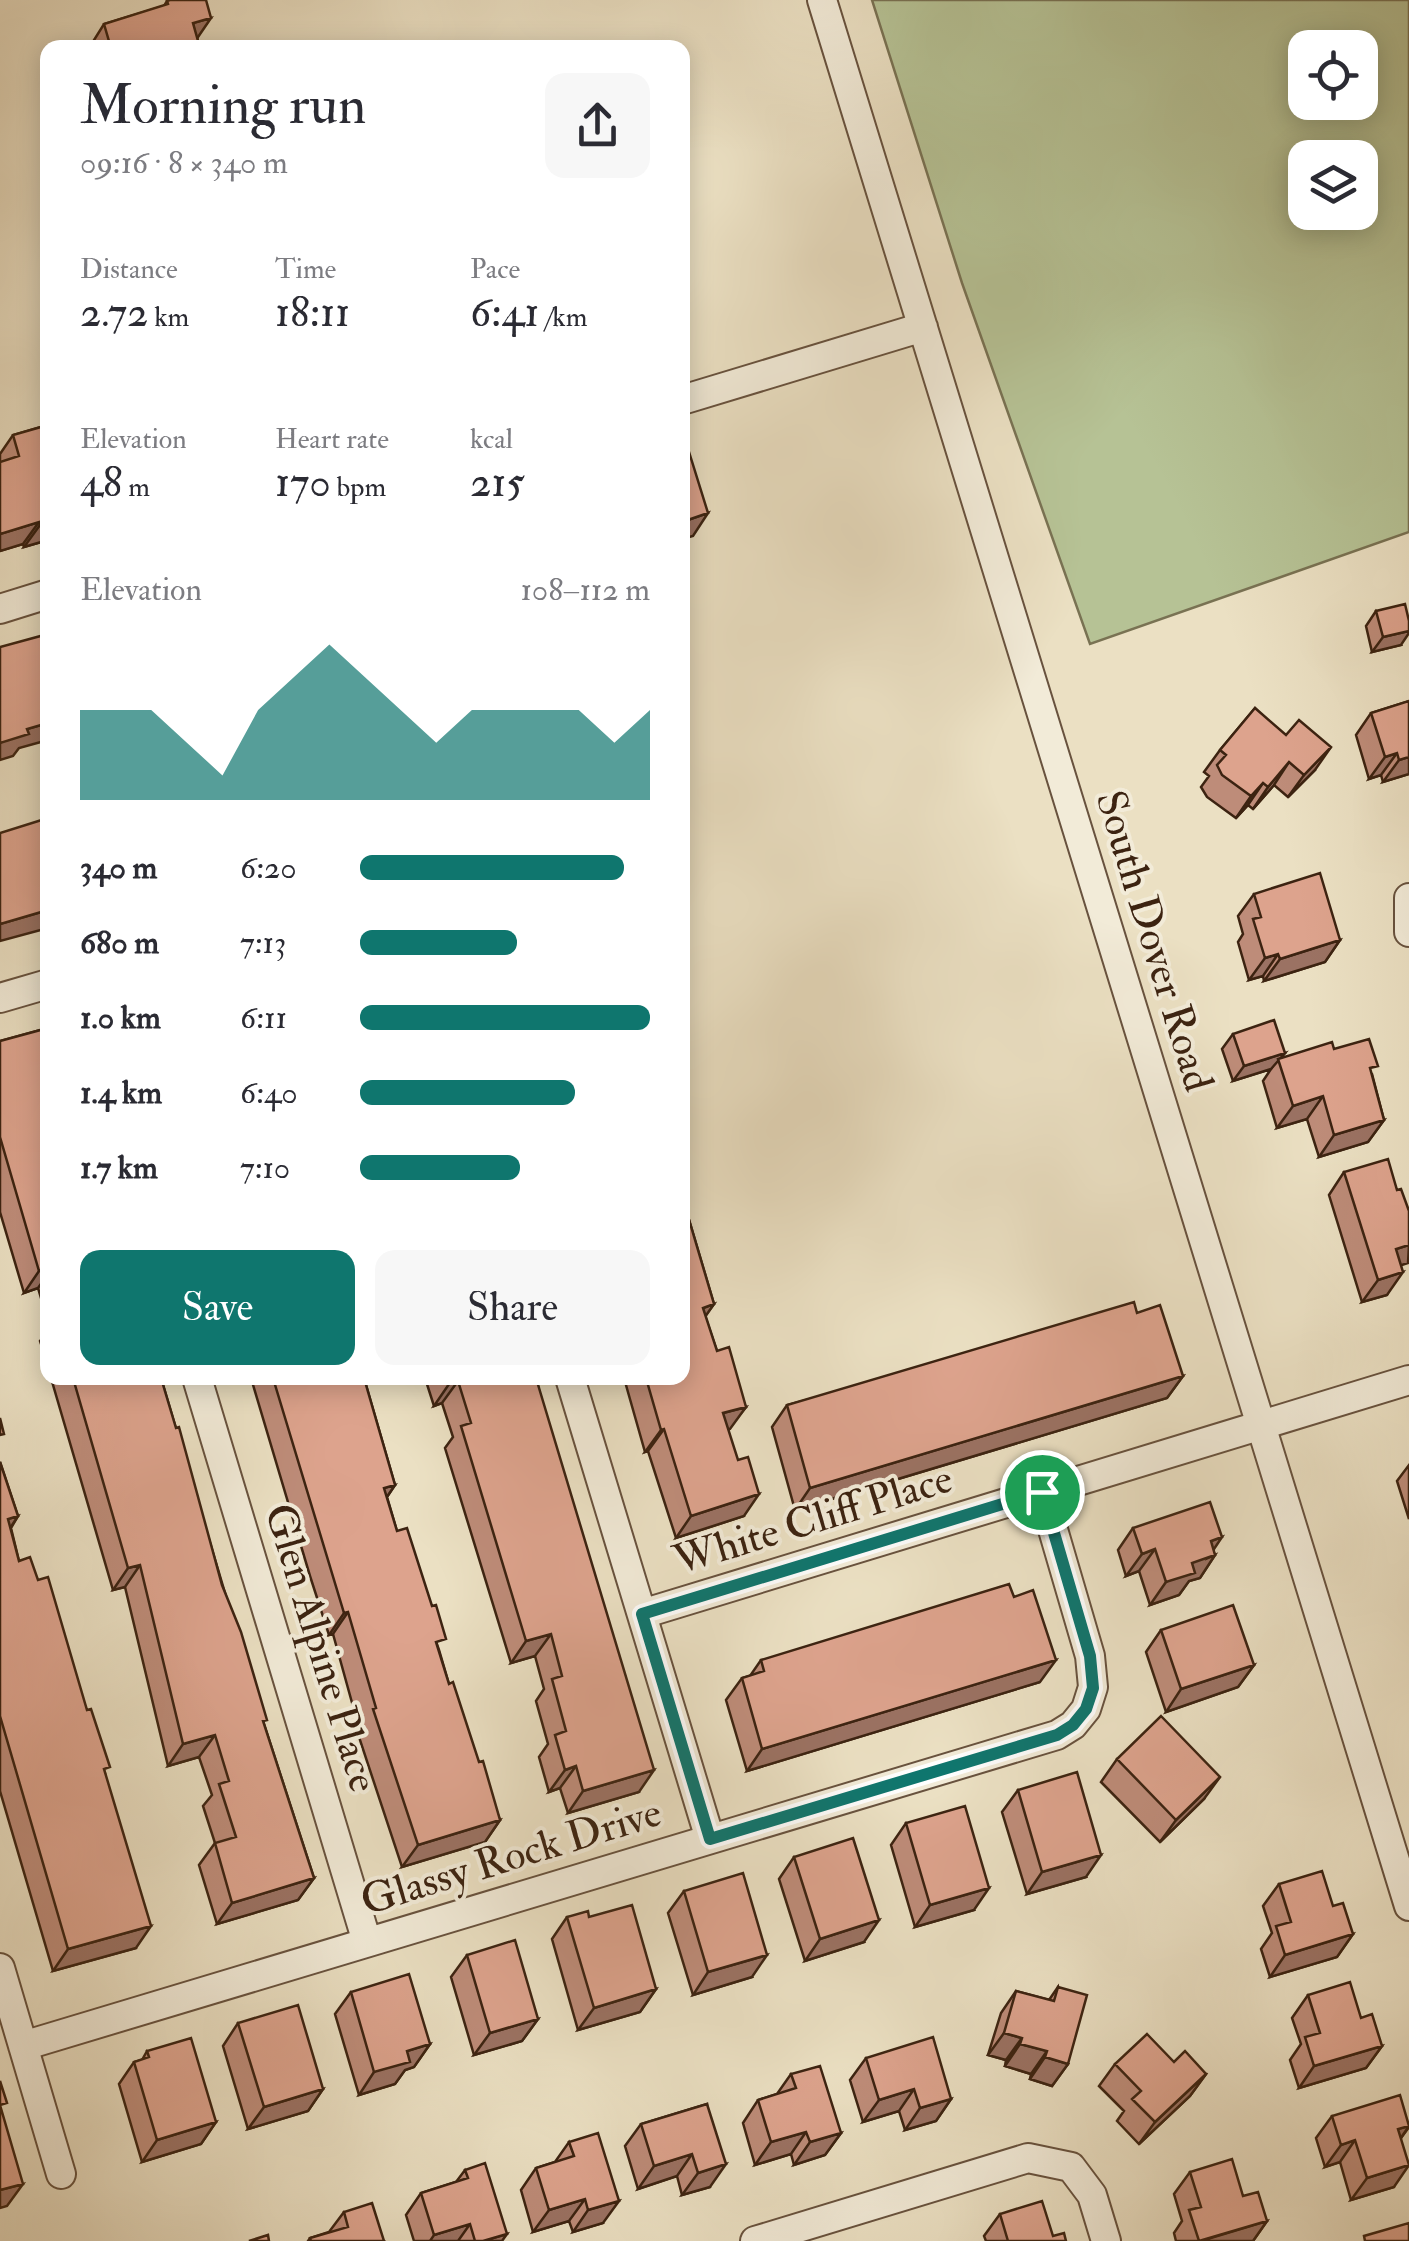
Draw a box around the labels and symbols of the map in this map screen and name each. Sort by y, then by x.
street label: South Dover Road [1084,785,1224,1098]
pin [1000,1450,1085,1535]
street label: White Cliff Place [666,1453,959,1587]
street label: Glen Alpine Place [252,1498,390,1798]
street label: Glassy Rock Drive [355,1787,667,1927]

